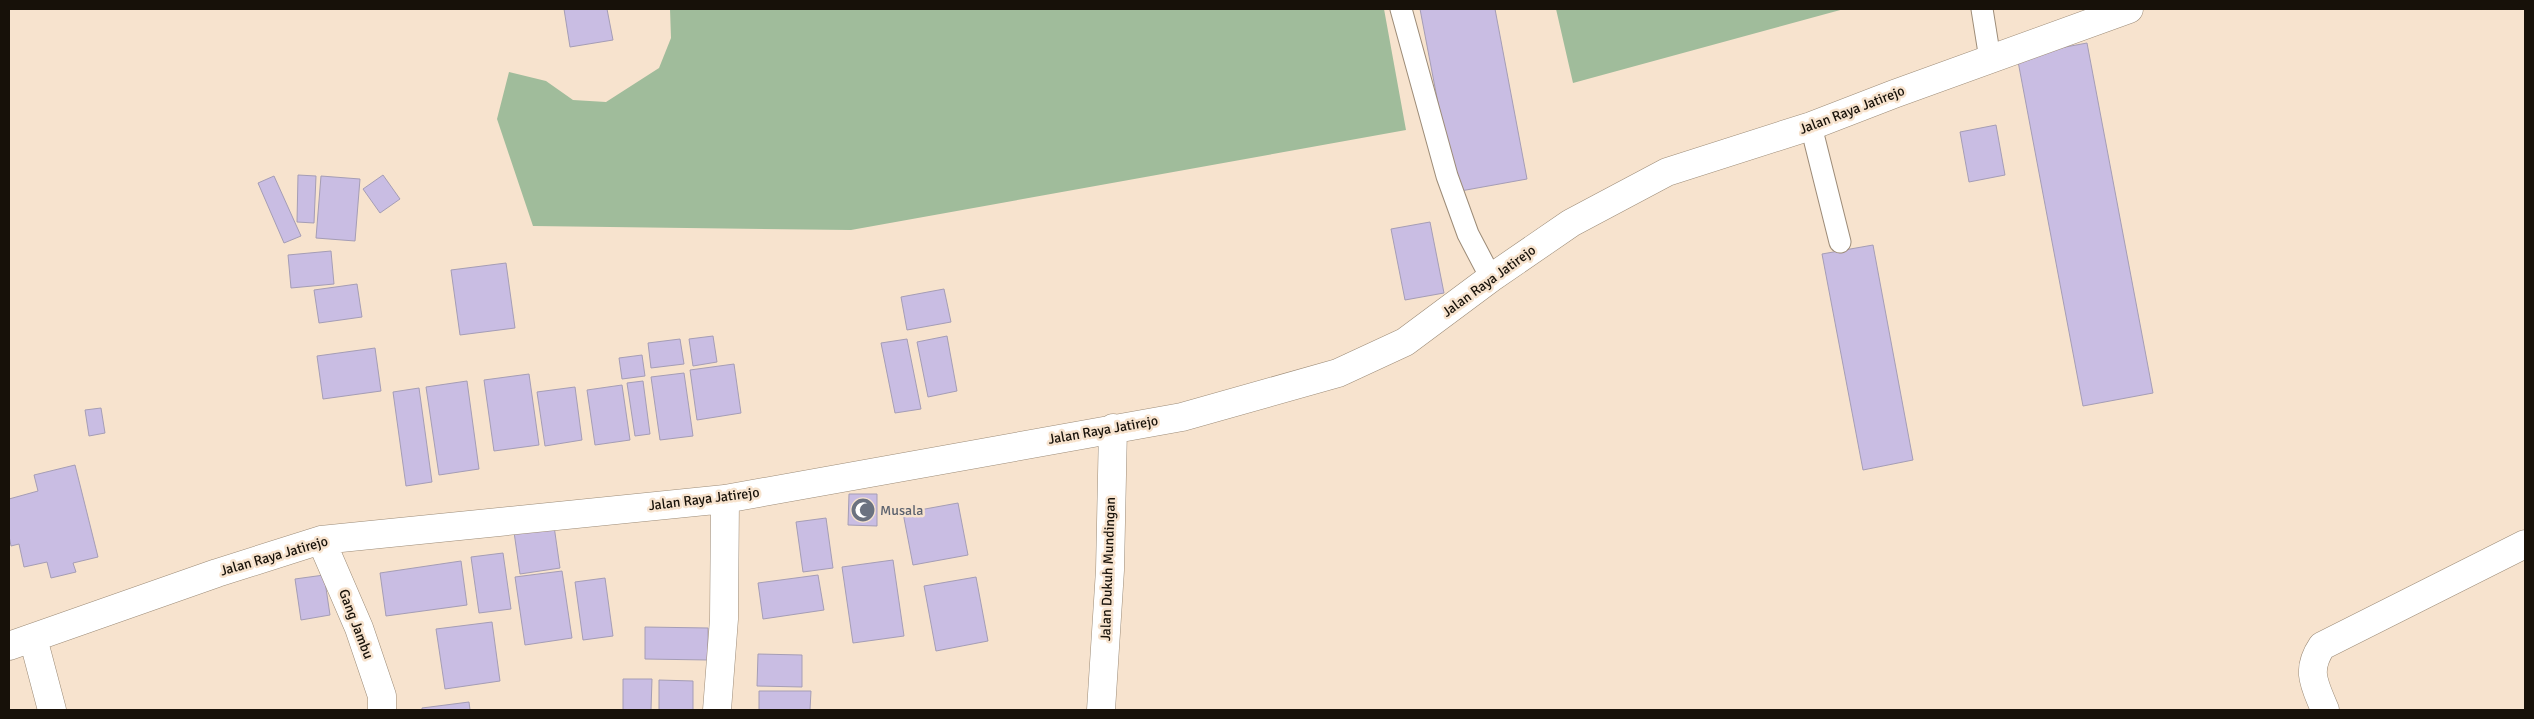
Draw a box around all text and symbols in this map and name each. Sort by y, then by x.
street label: Jalan Raya Jatirejo [1797,82,1907,138]
street label: Jalan Raya Jatirejo [1439,241,1539,321]
street label: Jalan Raya Jatirejo [1047,412,1159,448]
street label: Jalan Raya Jatirejo [648,484,760,514]
mosque icon: Musala [850,497,876,523]
street label: Jalan Dukuh Mundingan [1097,497,1119,641]
place label: Musala [880,502,923,519]
street label: Jalan Raya Jatirejo [218,532,330,580]
street label: Gang Jambu [335,587,377,661]

